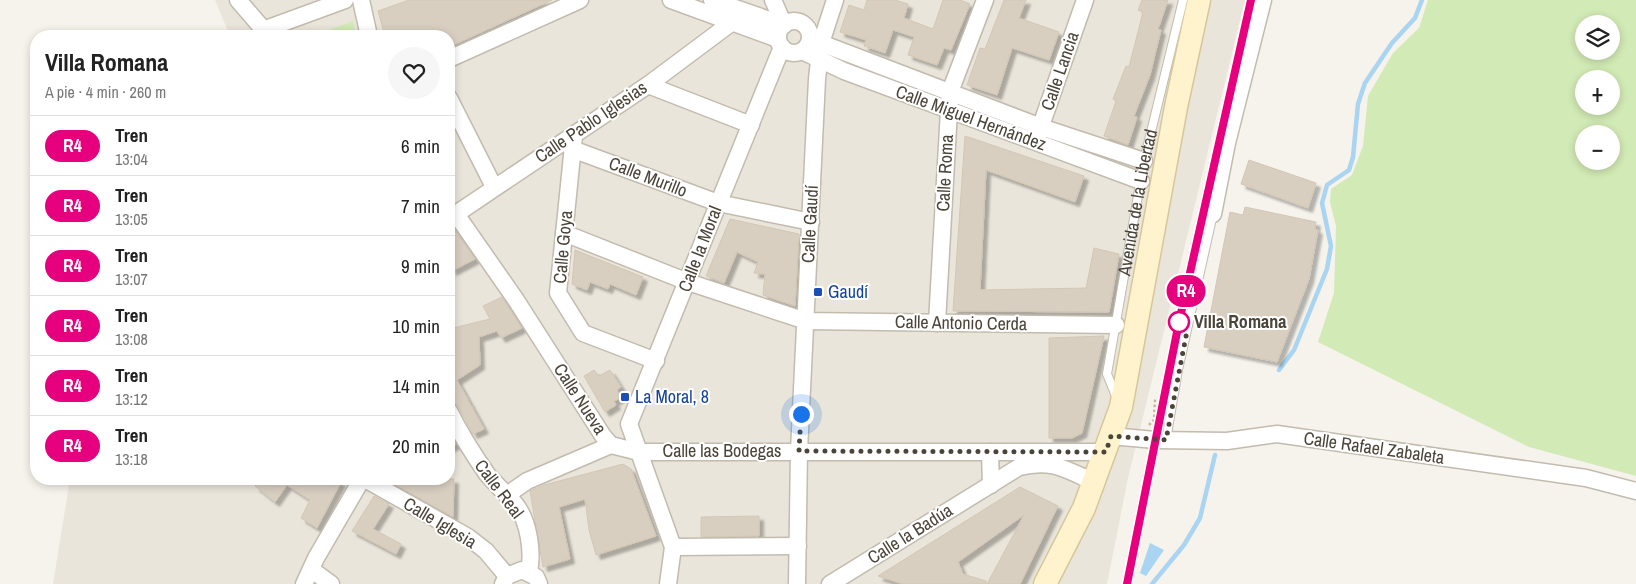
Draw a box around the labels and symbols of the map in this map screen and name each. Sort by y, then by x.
street label: Calle Lancia [1034,28,1085,114]
street label: Calle Pablo Iglesias [530,75,652,168]
street label: Calle Miguel Hernández [893,79,1050,156]
street label: Avenida de la Libertad [1111,127,1163,279]
street label: Calle Roma [930,134,959,212]
street label: Calle Murillo [605,150,691,203]
street label: Calle Gaudí [795,184,824,264]
street label: Calle la Moral [672,202,727,295]
street label: Calle Goya [547,209,578,284]
line badge: R4 [1164,275,1208,307]
place label: Gaudí [828,279,869,304]
marker: Gaudí [812,286,824,298]
street label: Calle Antonio Cerda [895,309,1027,336]
place label: Villa Romana [1194,309,1287,334]
marker: Villa Romana [1168,311,1190,333]
street label: Calle Nueva [548,358,613,439]
place label: La Moral, 8 [635,384,709,409]
marker: La Moral, 8 [619,391,631,403]
your location [789,402,814,427]
street label: Calle Rafael Zabaleta [1302,425,1446,470]
street label: Calle las Bodegas [663,438,781,463]
street label: Calle Real [469,454,530,523]
street label: Calle Iglesia [399,491,482,554]
street label: Calle la Badúa [862,498,957,570]

